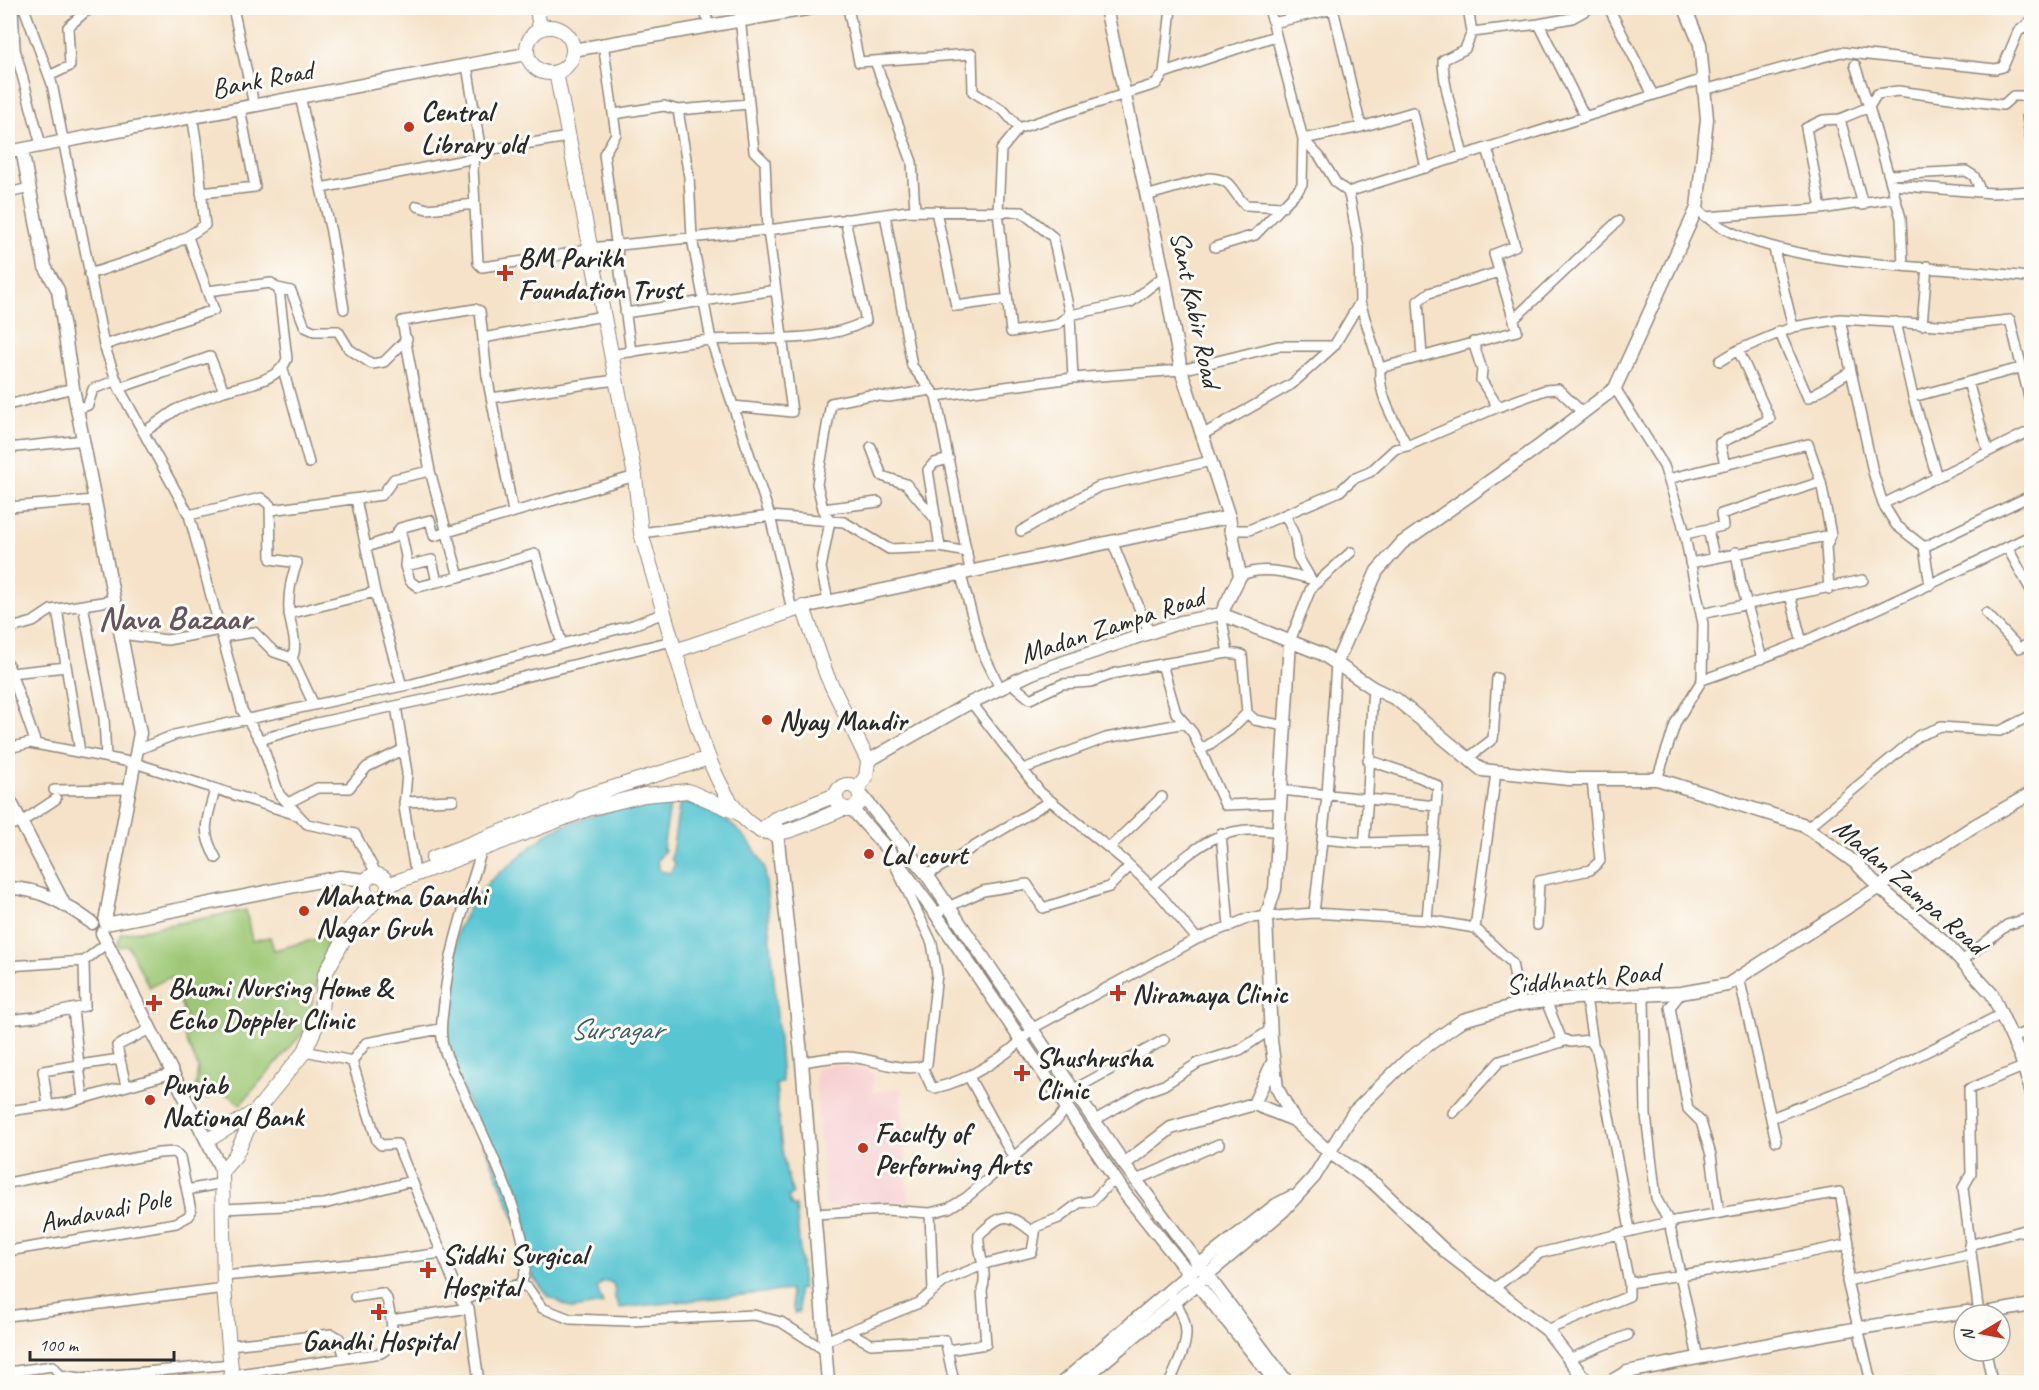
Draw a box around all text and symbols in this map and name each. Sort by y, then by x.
street label: Bank Road [208,51,320,106]
place label: Central Library old [421,94,530,161]
marker: Central Library old [402,120,416,134]
street label: Sant Kabir Road [1162,228,1230,394]
place label: BM Parikh Foundation Trust [518,240,685,307]
marker: BM Parikh Foundation Trust [496,264,514,282]
street label: Madan Zampa Road [1016,578,1212,671]
district label: Nava Bazaar [99,596,255,639]
place label: Nyay Mandir [779,703,909,739]
marker: Nyay Mandir [760,713,774,727]
street label: Madan Zampa Road [1826,810,1997,965]
place label: Lal court [881,837,970,872]
marker: Lal court [862,847,876,861]
place label: Mahatma Gandhi Nagar Gruh [316,878,490,945]
marker: Mahatma Gandhi Nagar Gruh [297,904,311,918]
street label: Siddhnath Road [1504,953,1666,1002]
place label: Bhumi Nursing Home & Echo Doppler Clinic [168,970,395,1037]
place label: Niramaya Clinic [1132,976,1289,1011]
marker: Niramaya Clinic [1109,984,1127,1002]
marker: Bhumi Nursing Home & Echo Doppler Clinic [145,994,163,1012]
water label: Sursagar [570,1010,667,1048]
place label: Shushrusha Clinic [1036,1040,1154,1107]
marker: Shushrusha Clinic [1013,1064,1031,1082]
place label: Punjab National Bank [162,1067,306,1134]
marker: Punjab National Bank [143,1093,157,1107]
place label: Faculty of Performing Arts [875,1115,1033,1182]
marker: Faculty of Performing Arts [856,1141,870,1155]
street label: Amdavadi Pole [37,1180,175,1240]
place label: Siddhi Surgical Hospital [442,1237,593,1304]
marker: Siddhi Surgical Hospital [419,1261,437,1279]
marker: Gandhi Hospital [370,1303,388,1321]
north arrow [1952,1303,2012,1363]
place label: Gandhi Hospital [302,1323,462,1358]
scale bar [30,1324,174,1362]
text: N [1957,1326,1979,1342]
text: 100 m [39,1334,80,1356]

